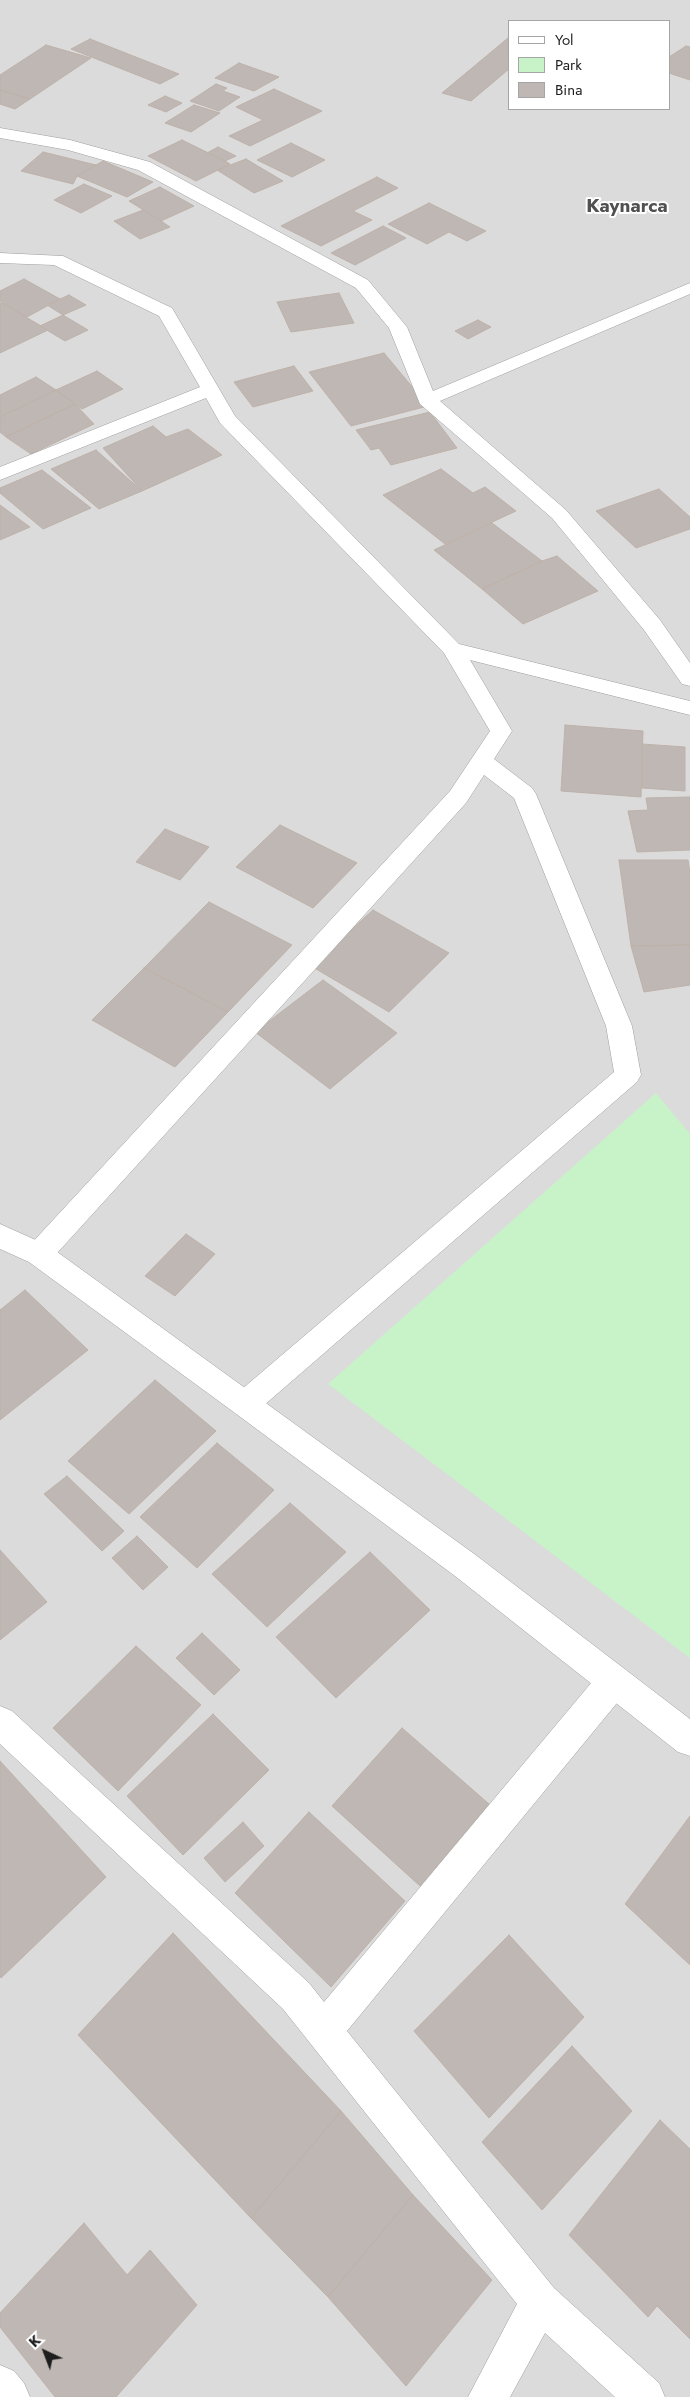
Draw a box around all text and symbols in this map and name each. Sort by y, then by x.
legend [508,20,670,110]
text: Yol [555,29,574,51]
text: Park [555,54,582,76]
text: Bina [555,79,582,101]
district label: Kaynarca [586,196,668,218]
north arrow [20,2327,70,2377]
text: K [24,2330,45,2352]

